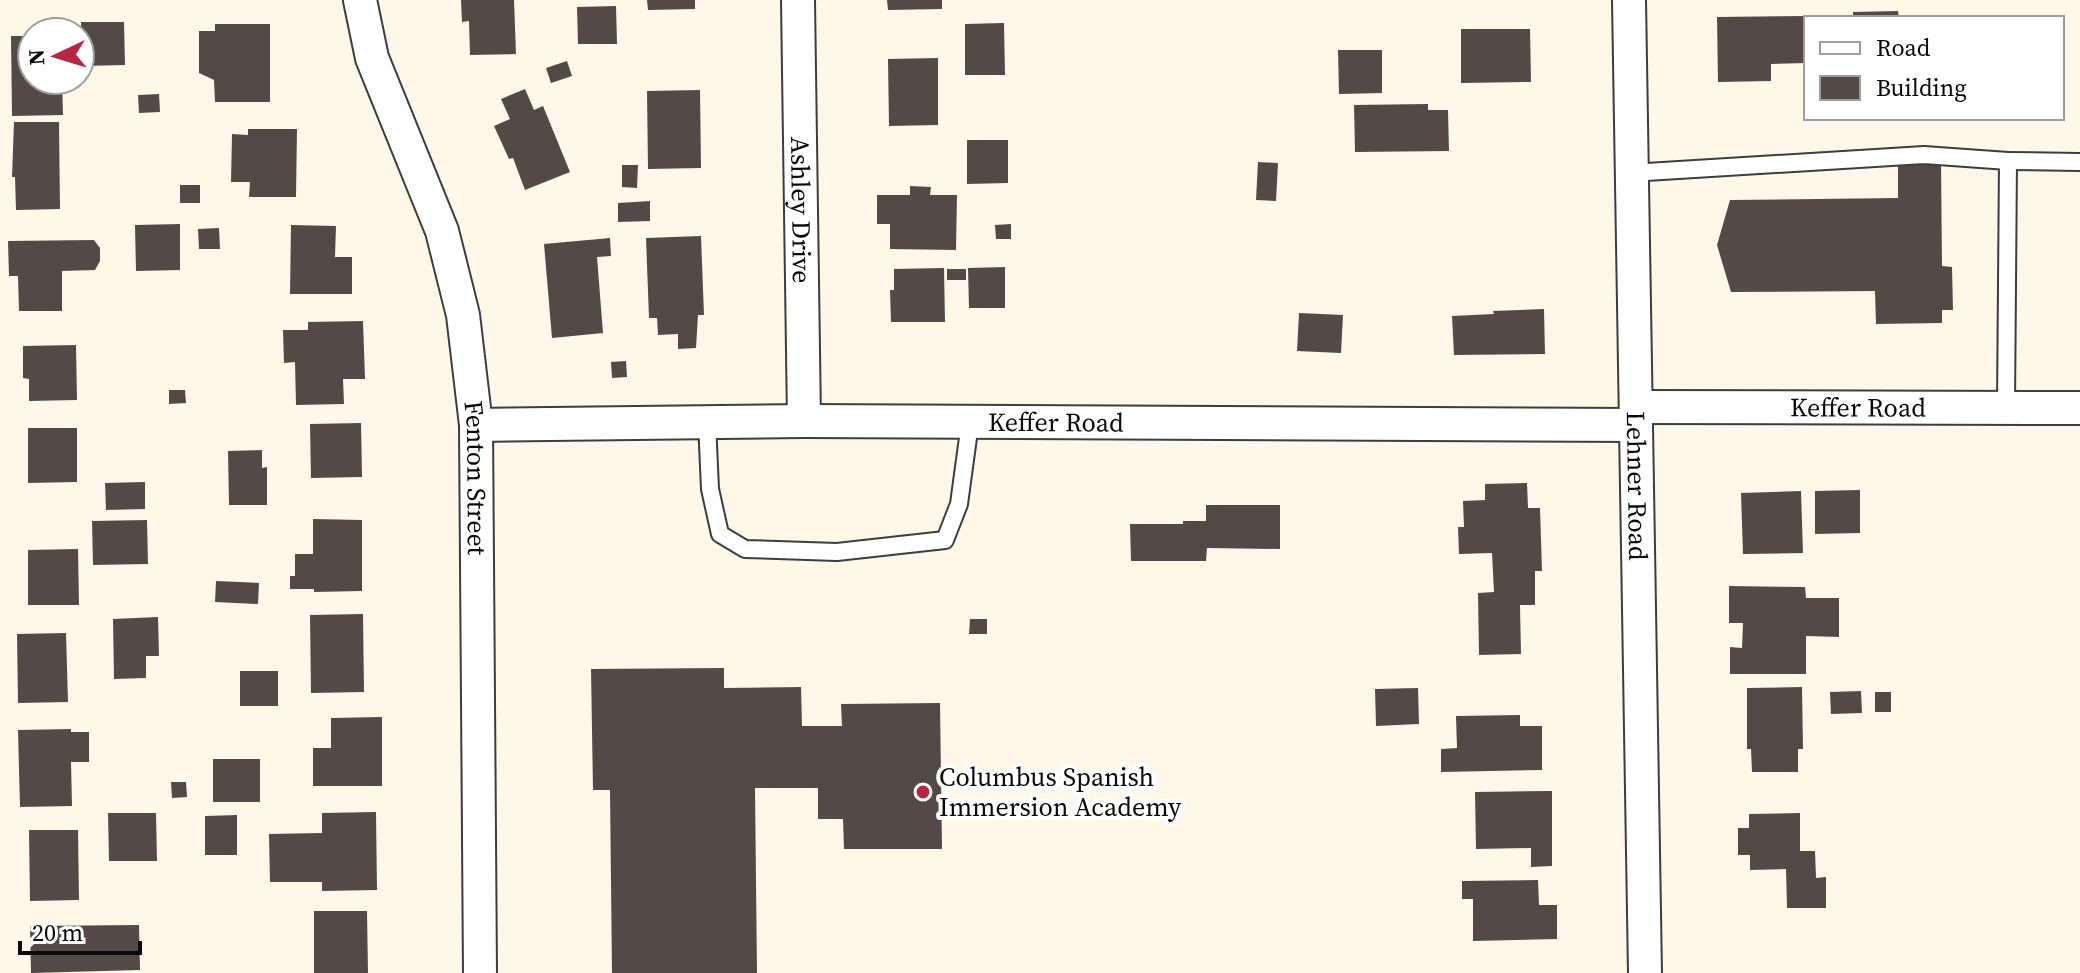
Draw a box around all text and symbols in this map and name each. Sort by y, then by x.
north arrow [16,16,96,96]
legend [1804,16,2064,120]
text: Road [1876,31,1931,64]
text: N [21,48,52,66]
text: Building [1876,71,1967,104]
street label: Ashley Drive [782,136,820,284]
street label: Keffer Road [1790,389,1926,426]
street label: Fenton Street [455,398,495,556]
street label: Keffer Road [988,404,1124,441]
street label: Lehner Road [1618,411,1656,561]
place label: Columbus Spanish Immersion Academy [939,759,1182,825]
marker: Columbus Spanish Immersion Academy [914,783,932,801]
scale bar [20,905,140,955]
text: 20 m [32,916,83,949]

